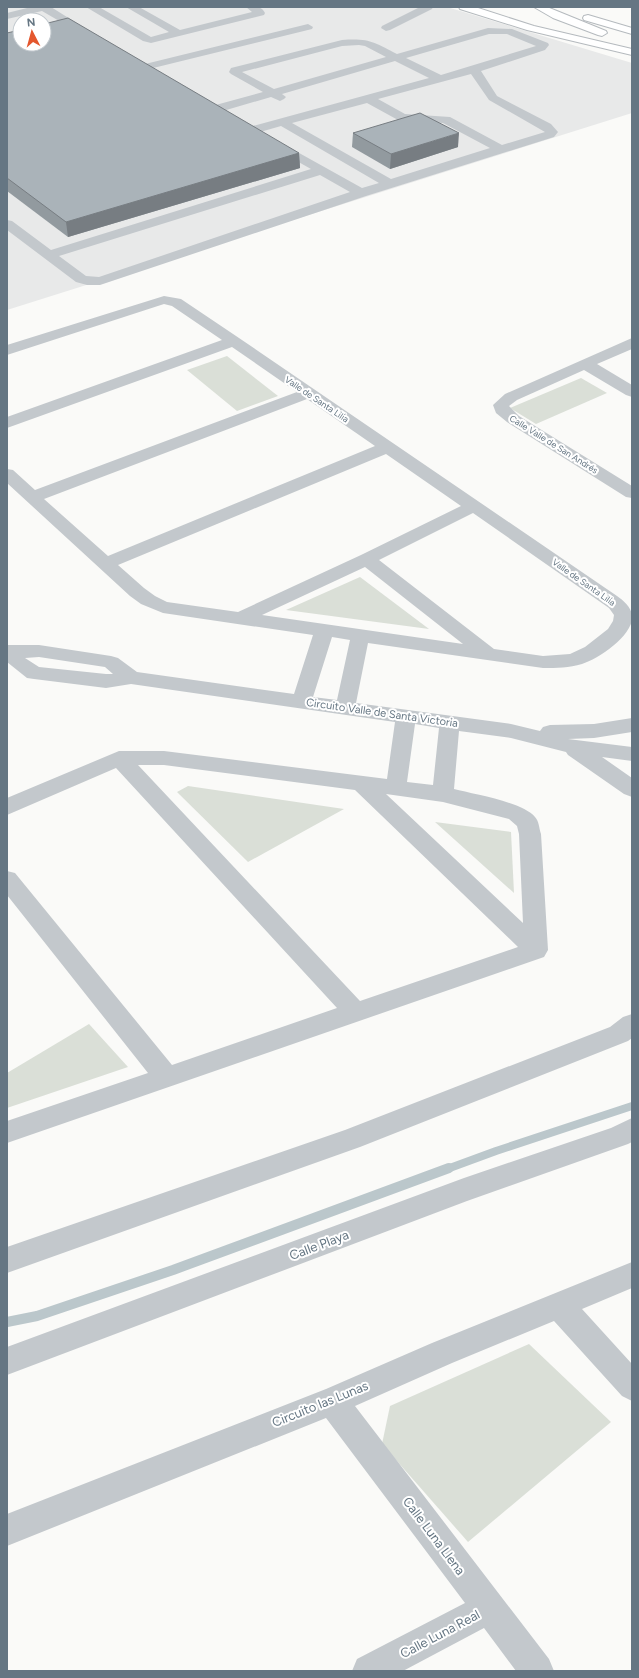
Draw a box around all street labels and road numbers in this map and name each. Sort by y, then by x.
street label: Valle de Santa Lilia [283,374,351,425]
street label: Calle Valle de San Andrés [508,412,600,476]
street label: Valle de Santa Lilia [550,556,618,608]
street label: Circuito Valle de Santa Victoria [305,696,459,730]
street label: Calle Playa [287,1227,351,1263]
street label: Circuito las Lunas [270,1378,370,1430]
street label: Calle Luna Llena [400,1494,468,1578]
street label: Calle Luna Real [398,1607,482,1661]

